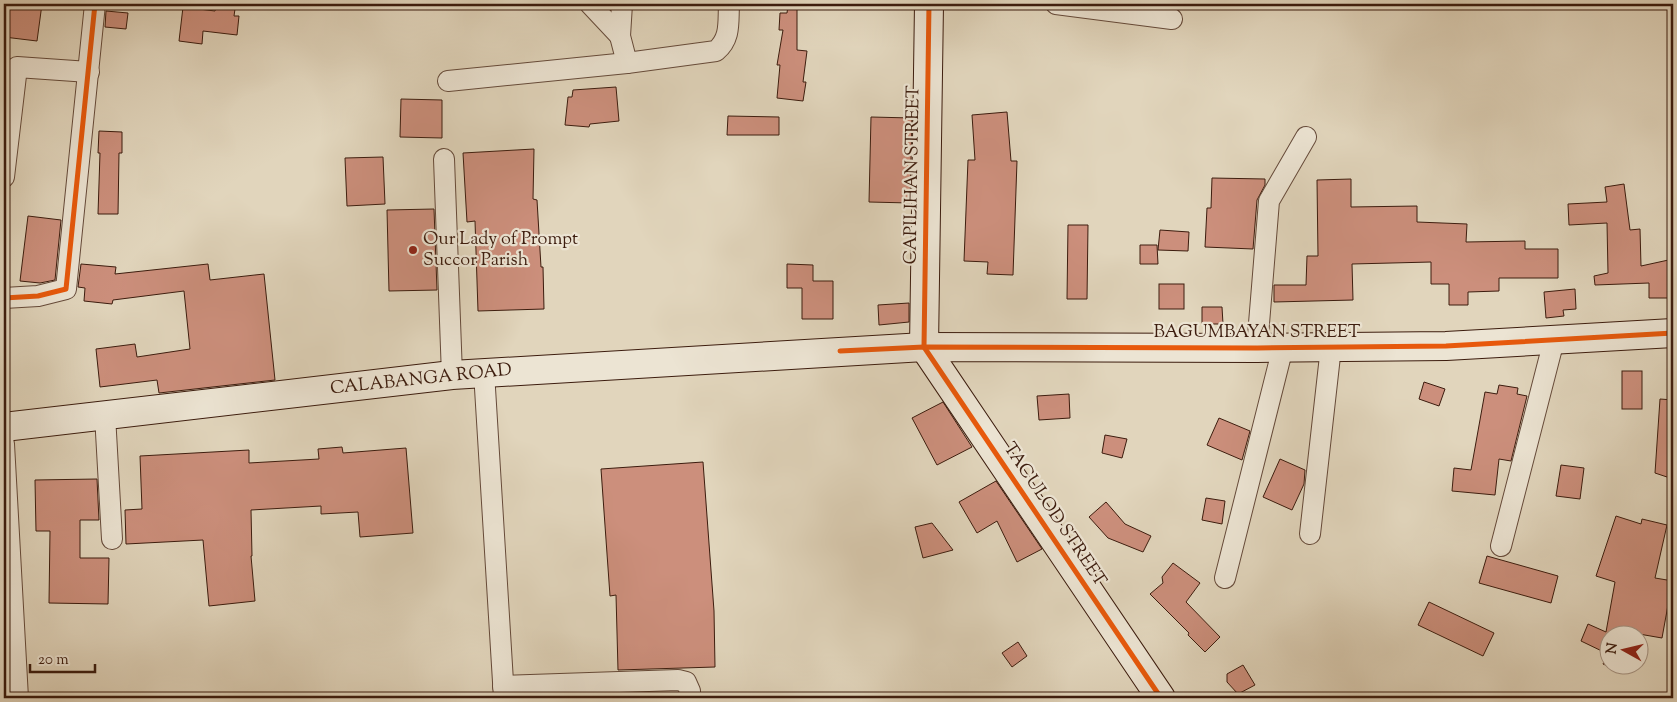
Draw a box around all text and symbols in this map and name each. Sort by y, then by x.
street label: CAPILIHAN STREET [898,85,928,265]
place label: Our Lady of Prompt Succor Parish [423,227,578,274]
marker: Our Lady of Prompt Succor Parish [407,244,419,256]
street label: BAGUMBAYAN STREET [1153,320,1361,346]
street label: CALABANGA ROAD [329,358,513,402]
street label: TACULOD STREET [996,438,1112,593]
north arrow [1600,624,1650,674]
scale bar [30,642,95,674]
text: N [1602,642,1624,655]
text: 20 m [38,650,69,671]

